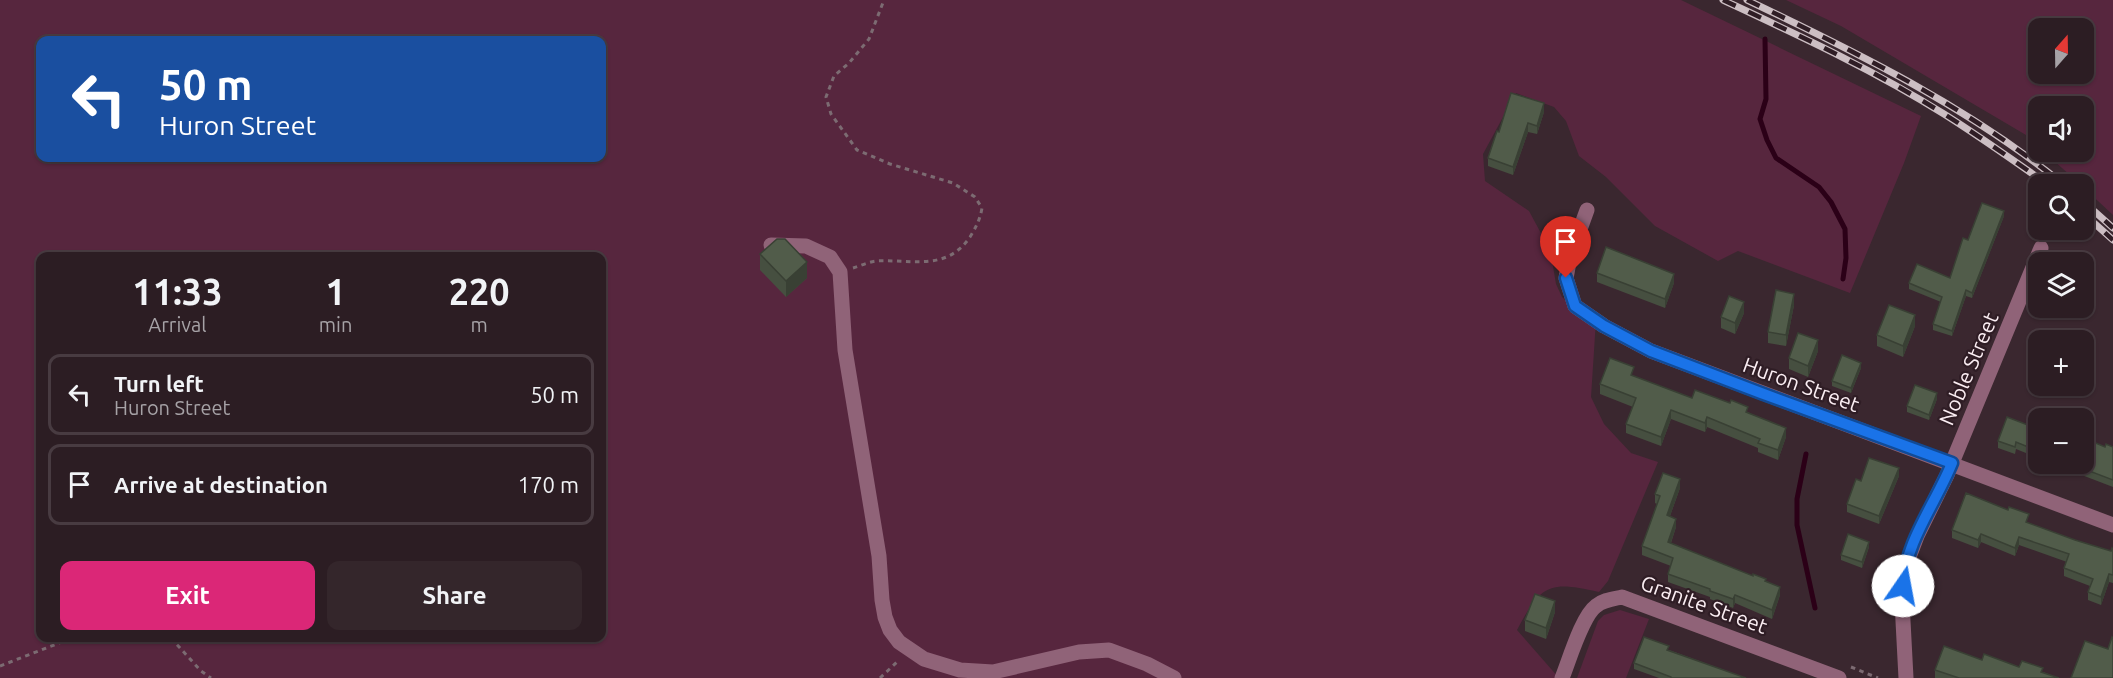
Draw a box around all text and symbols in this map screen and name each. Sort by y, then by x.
north arrow [2028,18,2094,84]
map controls [2028,18,2094,474]
icon: left [60,60,138,138]
text: 50 m [159,61,253,108]
button: sound [2028,96,2094,162]
text: Huron Street [159,110,316,140]
button: search [2028,174,2094,240]
pin [1540,216,1591,278]
icon: arrive [1549,225,1582,258]
button: layers [2028,252,2094,318]
text: 11:33 [132,271,222,312]
text: 1 [325,271,346,312]
text: 220 [449,271,510,312]
street label: Noble Street [1934,309,2003,429]
text: Arrival [148,313,207,336]
text: min [319,313,352,336]
text: m [471,313,488,336]
button: + [2028,330,2094,396]
street label: Huron Street [1740,352,1863,416]
text: Turn left [114,371,204,396]
icon: left [63,378,96,411]
text: 50 m [530,382,579,407]
text: Huron Street [114,396,230,419]
button: − [2028,408,2094,474]
icon: arrive [63,468,96,501]
text: Arrive at destination [114,472,328,497]
text: 170 m [518,472,579,497]
position arrow [1871,554,1935,618]
button: Exit [60,561,315,630]
button: Share [327,561,582,630]
street label: Granite Street [1638,570,1771,638]

